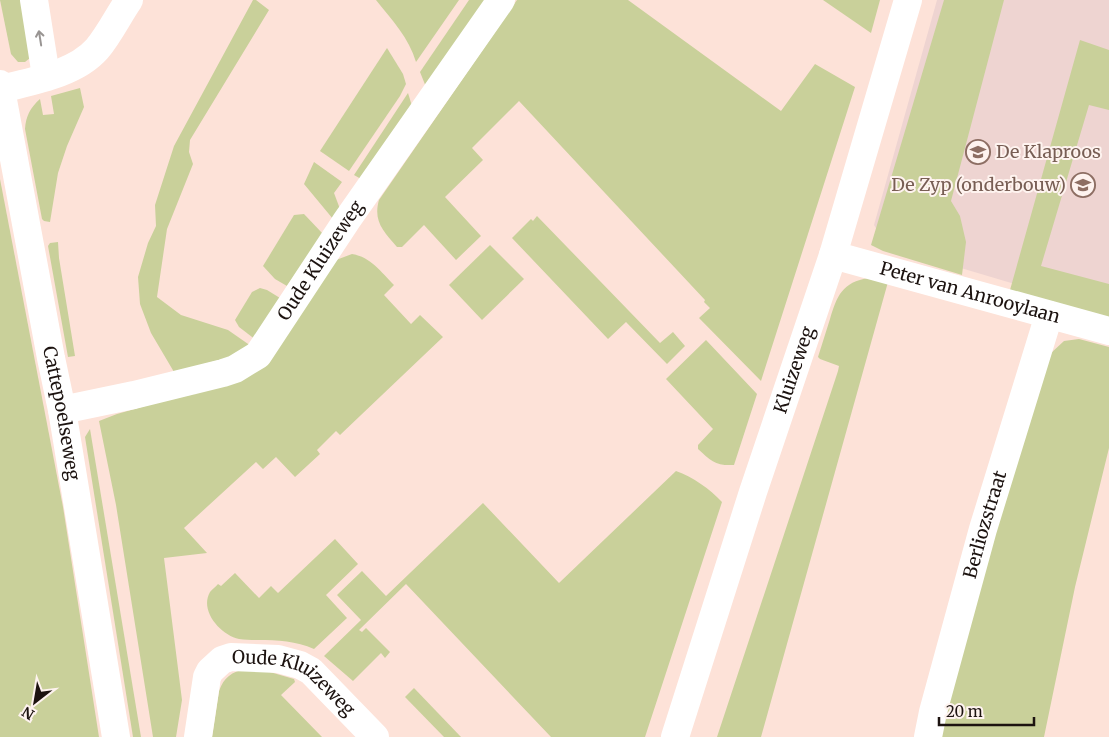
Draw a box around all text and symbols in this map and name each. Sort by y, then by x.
one-way arrow [35,31,45,47]
school or university icon: De Klaproos [965,139,991,165]
place label: De Klaproos [996,140,1101,163]
school or university icon: De Zyp (onderbouw) [1070,172,1096,198]
place label: De Zyp (onderbouw) [891,173,1066,196]
street label: Oude Kluizeweg [272,196,368,325]
street label: Peter van Anrooylaan [877,256,1063,328]
street label: Kluizeweg [768,323,819,416]
street label: Cattepoelseweg [38,344,85,482]
street label: Berliozstraat [958,468,1011,581]
street label: Oude Kluizeweg [232,645,360,721]
north arrow [10,677,60,727]
scale bar [939,694,1034,726]
text: 20 m [946,702,983,721]
text: N [19,703,38,724]

